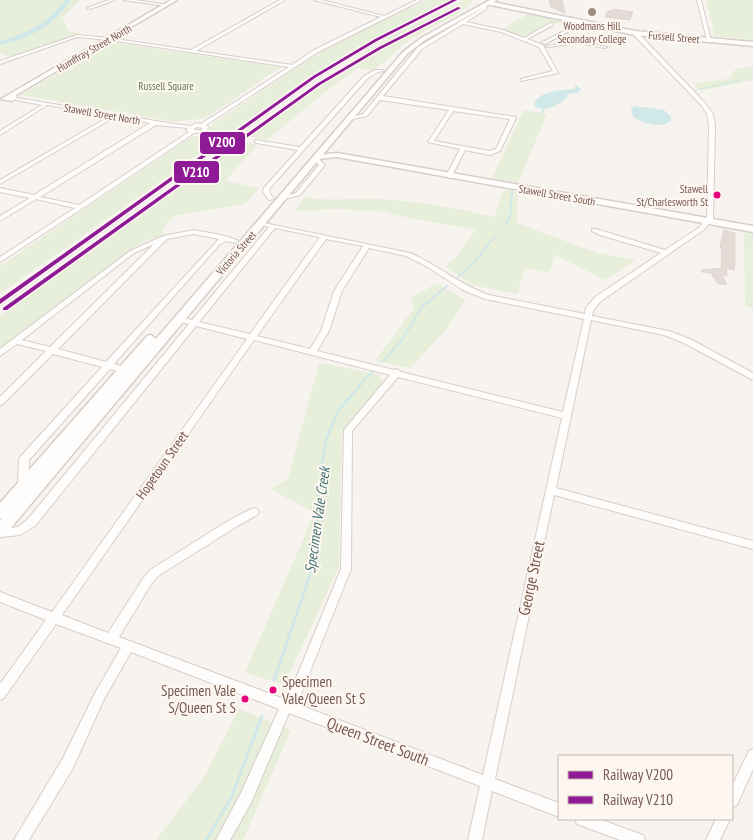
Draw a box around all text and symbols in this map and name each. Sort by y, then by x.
marker: Woodmans Hill Secondary College [586,6,598,18]
place label: Woodmans Hill Secondary College [557,19,627,46]
street label: Humffray Street North [54,21,134,75]
street label: Fussell Street [648,28,700,46]
park label: Russell Square [138,79,194,93]
street label: Stawell Street North [63,100,141,128]
line badge: V200 [199,131,246,155]
text: V200 [207,133,236,151]
line badge: V210 [173,160,220,184]
text: V210 [181,163,210,181]
street label: Stawell Street South [518,181,597,209]
place label: Stawell St/Charlesworth St [637,182,708,209]
marker: Stawell St/Charlesworth St [712,190,722,200]
street label: Victoria Street [212,228,259,279]
street label: Hopetoun Street [132,427,192,503]
water label: Specimen Vale Creek [300,464,334,574]
street label: George Street [513,538,549,617]
place label: Specimen Vale/Queen St S [281,672,365,708]
place label: Specimen Vale S/Queen St S [161,681,236,717]
marker: Specimen Vale/Queen St S [268,685,278,695]
marker: Specimen Vale S/Queen St S [240,694,250,704]
street label: Queen Street South [324,712,432,770]
legend [558,755,733,820]
text: Railway V200 [603,765,673,784]
text: Railway V210 [603,790,673,809]

